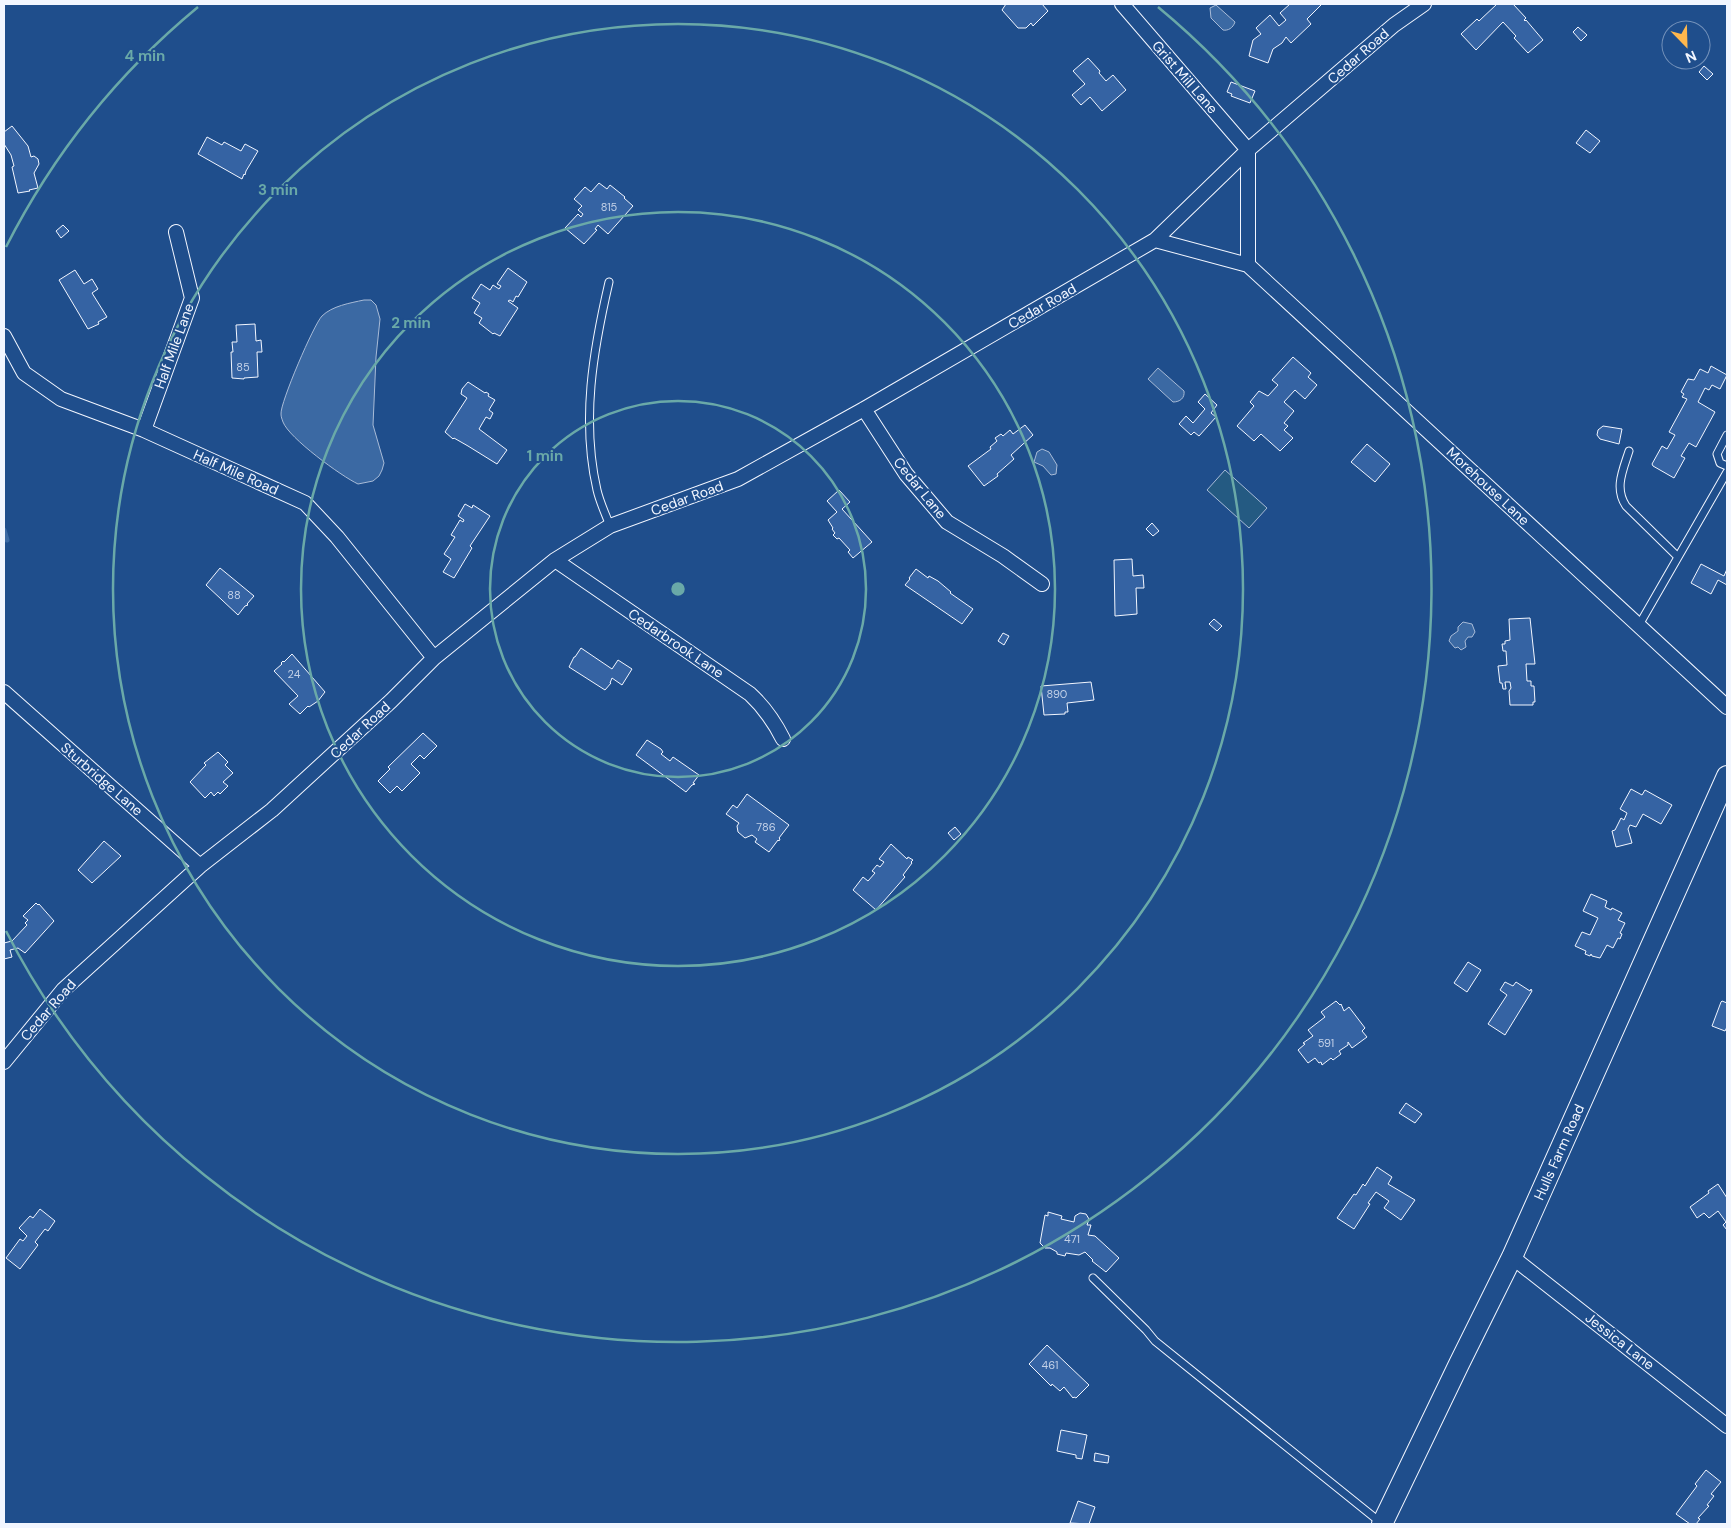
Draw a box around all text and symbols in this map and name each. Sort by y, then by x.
north arrow [1661,20,1711,70]
street label: Cedar Road [1323,24,1393,88]
street label: Grist Mill Lane [1148,37,1222,117]
text: 4 min [125,46,165,66]
text: N [1683,47,1699,67]
text: 3 min [258,180,298,200]
house number: 815 [601,200,618,214]
street label: Cedar Road [1005,279,1079,333]
street label: Half Mile Lane [150,301,198,391]
text: 2 min [391,313,431,333]
house number: 85 [236,360,250,374]
street label: Morehouse Lane [1443,443,1533,529]
street label: Half Mile Road [191,445,281,499]
text: 1 min [527,446,563,466]
street label: Cedar Lane [890,453,950,523]
street label: Cedar Road [648,477,726,519]
centre of rings [669,580,687,598]
house number: 88 [227,588,241,602]
street label: Cedarbrook Lane [625,604,727,682]
house number: 24 [288,667,301,681]
house number: 890 [1047,687,1067,701]
street label: Cedar Road [326,698,394,762]
street label: Sturbridge Lane [57,738,147,820]
house number: 786 [756,820,776,834]
street label: Cedar Road [16,975,80,1045]
house number: 591 [1318,1036,1334,1050]
street label: Hulls Farm Road [1530,1101,1588,1203]
house number: 471 [1064,1232,1080,1246]
street label: Jessica Lane [1582,1308,1658,1374]
house number: 461 [1041,1358,1059,1372]

